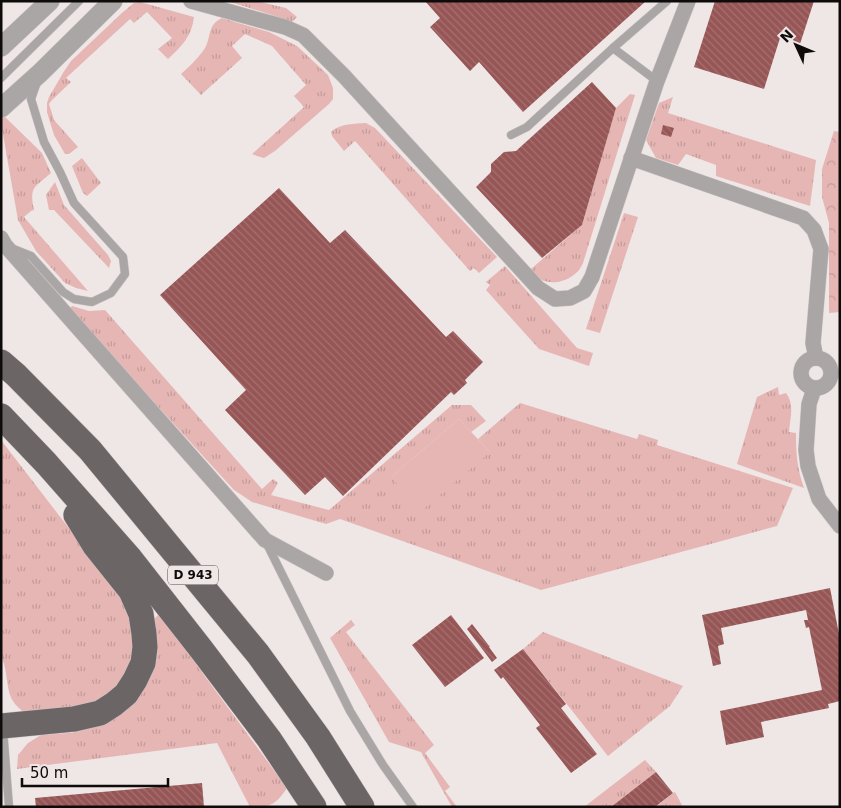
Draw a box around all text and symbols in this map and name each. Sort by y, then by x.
north arrow [771,20,821,70]
text: N [777,26,796,46]
road number: D 943 [168,566,218,584]
scale bar [22,756,169,788]
text: 50 m [30,764,68,782]

